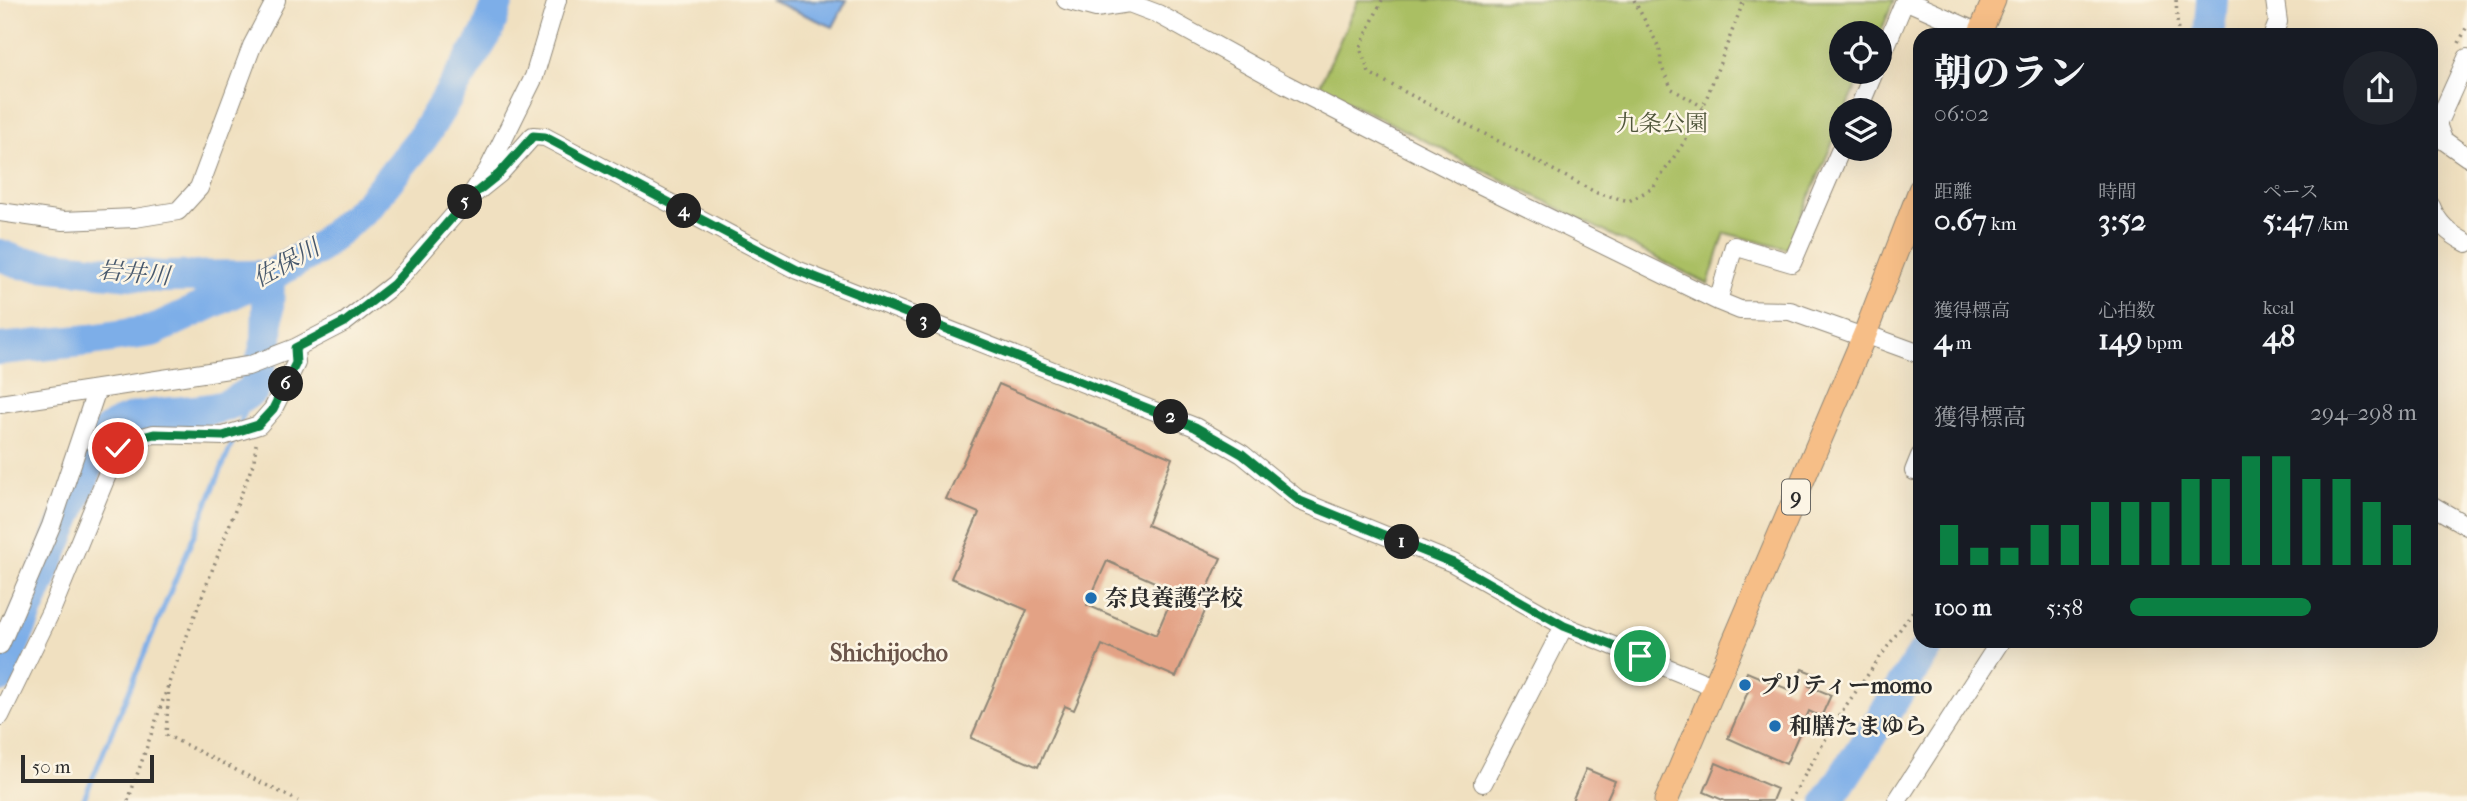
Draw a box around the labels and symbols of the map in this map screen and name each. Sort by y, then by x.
park label: 九条公園 [1616,110,1708,137]
pin: 5 [448,184,482,220]
pin: 4 [666,194,702,228]
water label: 佐保川 [248,232,327,293]
water label: 岩井川 [97,256,174,290]
pin: 3 [906,304,942,338]
pin: 6 [268,366,304,402]
pin: 2 [1154,400,1188,434]
pin [88,418,148,478]
road number: 9 [1782,480,1810,514]
pin: 1 [1384,524,1420,560]
place label: 奈良養護学校 [1105,585,1243,612]
marker: 奈良養護学校 [1083,590,1099,606]
pin [1610,626,1670,686]
district label: Shichijocho [830,639,948,667]
place label: プリティーmomo [1759,672,1932,699]
marker: プリティーmomo [1737,677,1753,693]
place label: 和膳たまゆら [1789,713,1927,740]
marker: 和膳たまゆら [1767,718,1783,734]
scale bar [21,752,154,784]

